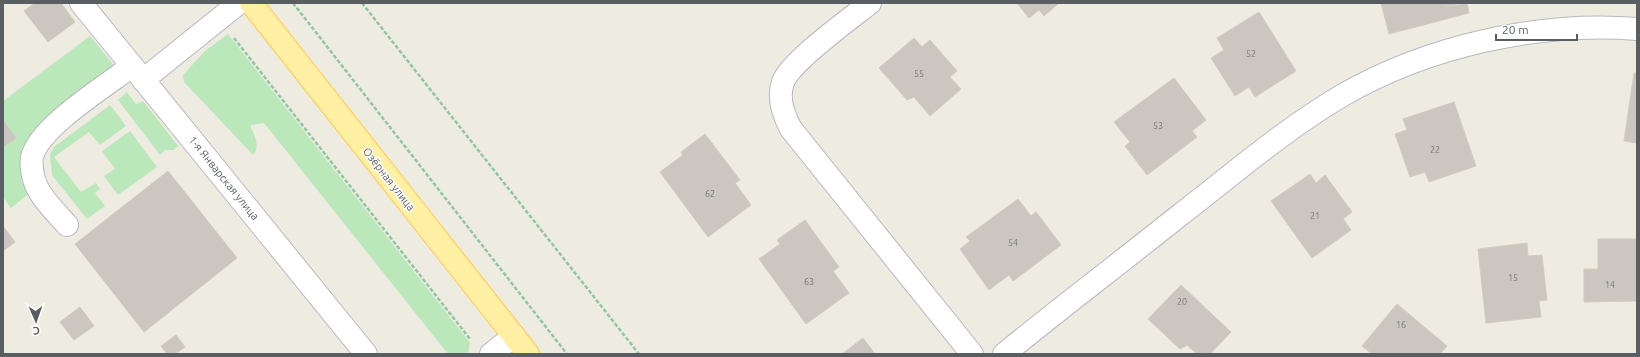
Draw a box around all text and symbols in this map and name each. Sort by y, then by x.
scale bar [1496,16,1577,42]
text: 20 m [1502,23,1529,36]
house number: 52 [1246,49,1256,59]
house number: 55 [914,69,924,79]
house number: 53 [1153,121,1163,131]
street label: 1-я Январская улица [187,134,261,222]
street label: Озёрная улица [361,145,417,213]
house number: 22 [1430,145,1440,155]
house number: 62 [705,189,715,199]
house number: 21 [1310,211,1320,221]
house number: 54 [1008,238,1018,248]
house number: 15 [1508,273,1518,283]
house number: 63 [804,277,814,287]
house number: 14 [1605,280,1615,290]
house number: 20 [1177,297,1187,307]
north arrow [16,301,56,341]
house number: 16 [1396,320,1406,330]
text: С [33,325,40,337]

